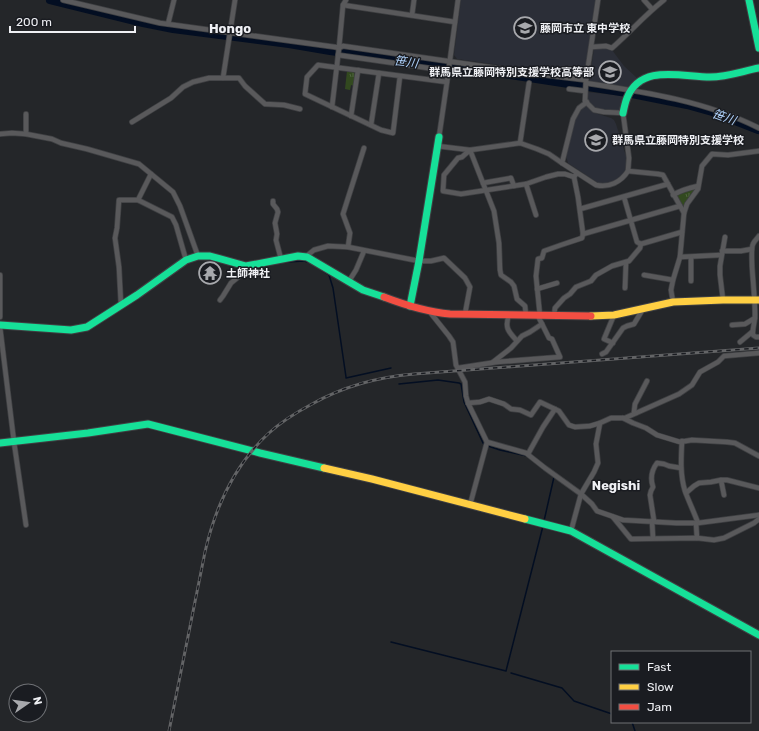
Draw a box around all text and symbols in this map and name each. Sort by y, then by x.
scale bar [10,8,135,34]
text: 200 m [16,15,52,29]
school or university icon: 藤岡市立 東中学校 [512,15,538,41]
district label: Hongo [209,21,251,36]
place label: 藤岡市立 東中学校 [540,22,630,35]
water label: 笹川 [393,53,421,71]
school or university icon: 群馬県立藤岡特別支援学校高等部 [597,59,623,85]
place label: 群馬県立藤岡特別支援学校高等部 [429,66,594,79]
water label: 笹川 [710,106,740,128]
school or university icon: 群馬県立藤岡特別支援学校 [583,127,609,153]
place label: 群馬県立藤岡特別支援学校 [612,134,744,147]
temple icon: 土師神社 [197,260,223,286]
place label: 土師神社 [226,267,270,280]
district label: Negishi [592,478,640,493]
legend [611,651,751,723]
text: Fast [647,660,671,674]
text: Slow [647,680,674,694]
north arrow [8,683,48,723]
text: N [30,696,44,706]
text: Jam [647,700,672,714]

